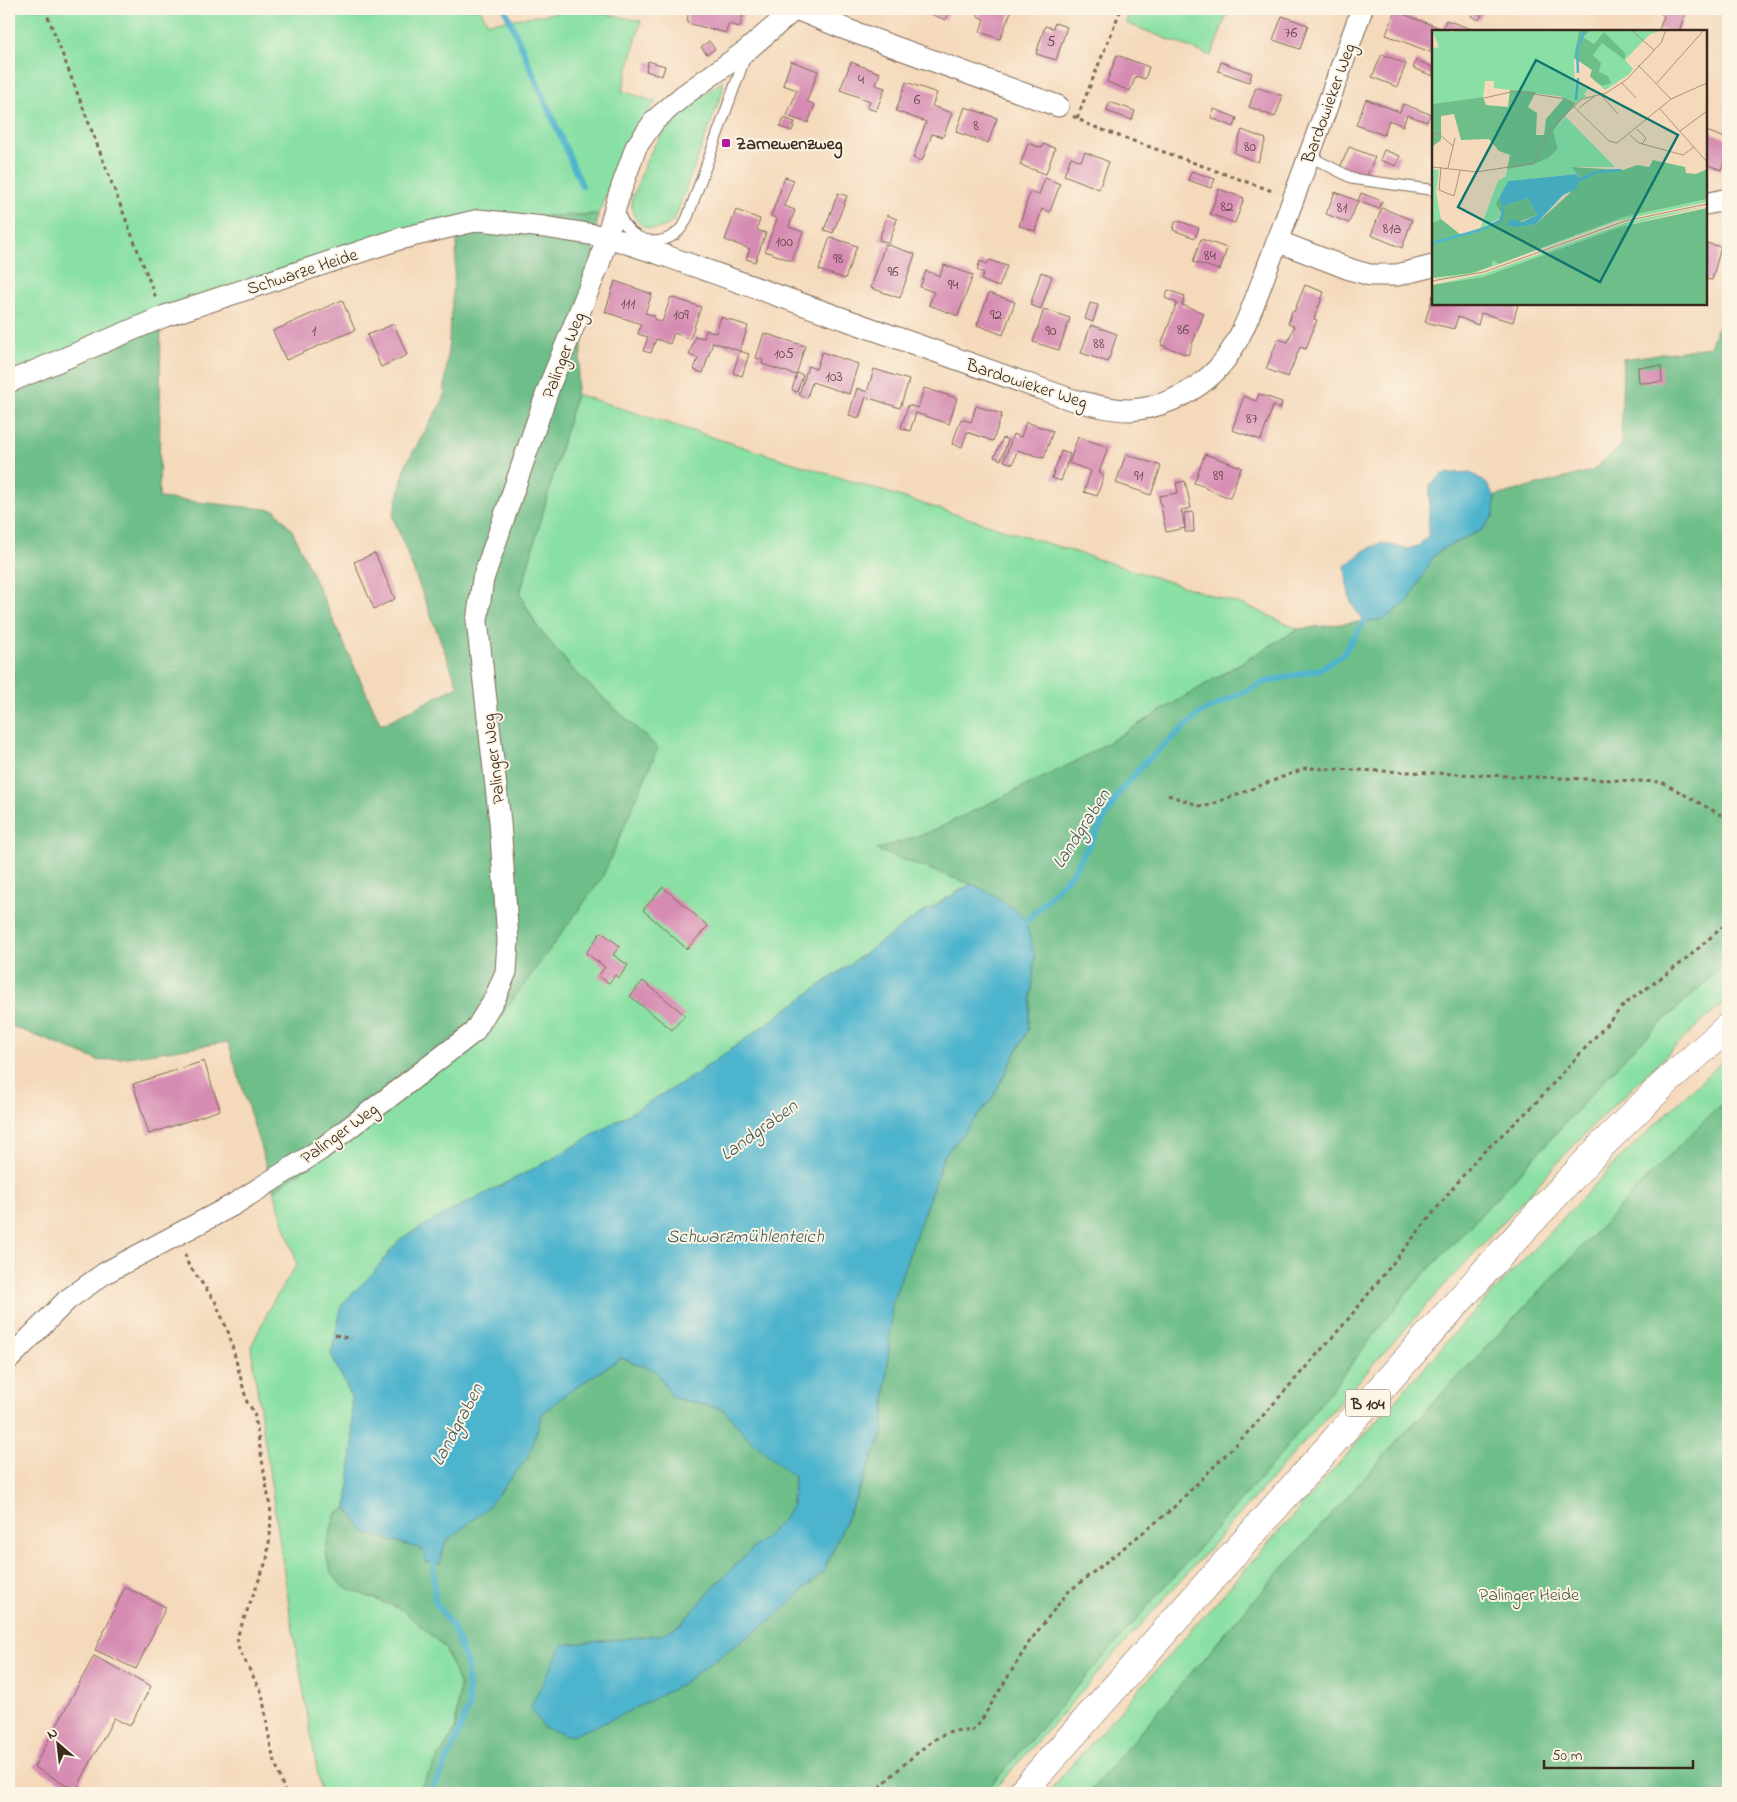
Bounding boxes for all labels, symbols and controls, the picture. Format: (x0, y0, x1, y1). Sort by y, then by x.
house number: 76 (1285, 22, 1298, 44)
inset map (1432, 30, 1707, 305)
house number: 5 (1047, 31, 1056, 53)
street label: Bardowieker Weg (1296, 40, 1365, 169)
house number: 4 (858, 69, 864, 91)
house number: 6 (914, 89, 921, 111)
house number: 8 (973, 115, 979, 137)
place label: Zarnewenzweg (736, 132, 843, 159)
house number: 80 (1244, 136, 1257, 158)
marker: Zarnewenzweg (720, 137, 732, 149)
house number: 82 (1220, 196, 1234, 218)
house number: 81 (1337, 197, 1347, 219)
house number: 81a (1383, 218, 1401, 240)
house number: 100 (775, 231, 793, 253)
street label: Schwarze Heide (244, 242, 362, 303)
house number: 84 (1204, 245, 1216, 267)
house number: 98 (833, 248, 843, 270)
house number: 96 (887, 261, 899, 283)
house number: 94 (948, 274, 958, 296)
house number: 111 (621, 293, 635, 315)
house number: 109 (673, 304, 689, 326)
house number: 92 (990, 304, 1003, 326)
street label: Palinger Weg (537, 309, 594, 403)
house number: 86 (1177, 319, 1190, 341)
house number: 1 (312, 320, 317, 342)
house number: 90 (1046, 320, 1057, 342)
house number: 88 (1093, 333, 1105, 355)
house number: 105 (774, 343, 794, 365)
street label: Bardowieker Weg (961, 353, 1090, 418)
house number: 103 (825, 366, 843, 388)
house number: 87 (1246, 408, 1258, 430)
house number: 91 (1134, 465, 1144, 487)
house number: 89 (1213, 465, 1224, 487)
street label: Palinger Weg (477, 712, 514, 805)
water label: Landgraben (1046, 784, 1119, 875)
water label: Landgraben (715, 1093, 805, 1169)
street label: Palinger Weg (296, 1097, 385, 1173)
water label: Schwarzmühlenteich (666, 1224, 825, 1251)
water label: Landgraben (425, 1379, 492, 1472)
road number: B 104 (1346, 1390, 1390, 1416)
park label: Palinger Heide (1479, 1583, 1580, 1610)
north arrow (32, 1720, 82, 1770)
text: N (43, 1722, 62, 1745)
scale bar (1544, 1737, 1693, 1769)
text: 50 m (1552, 1745, 1583, 1767)

